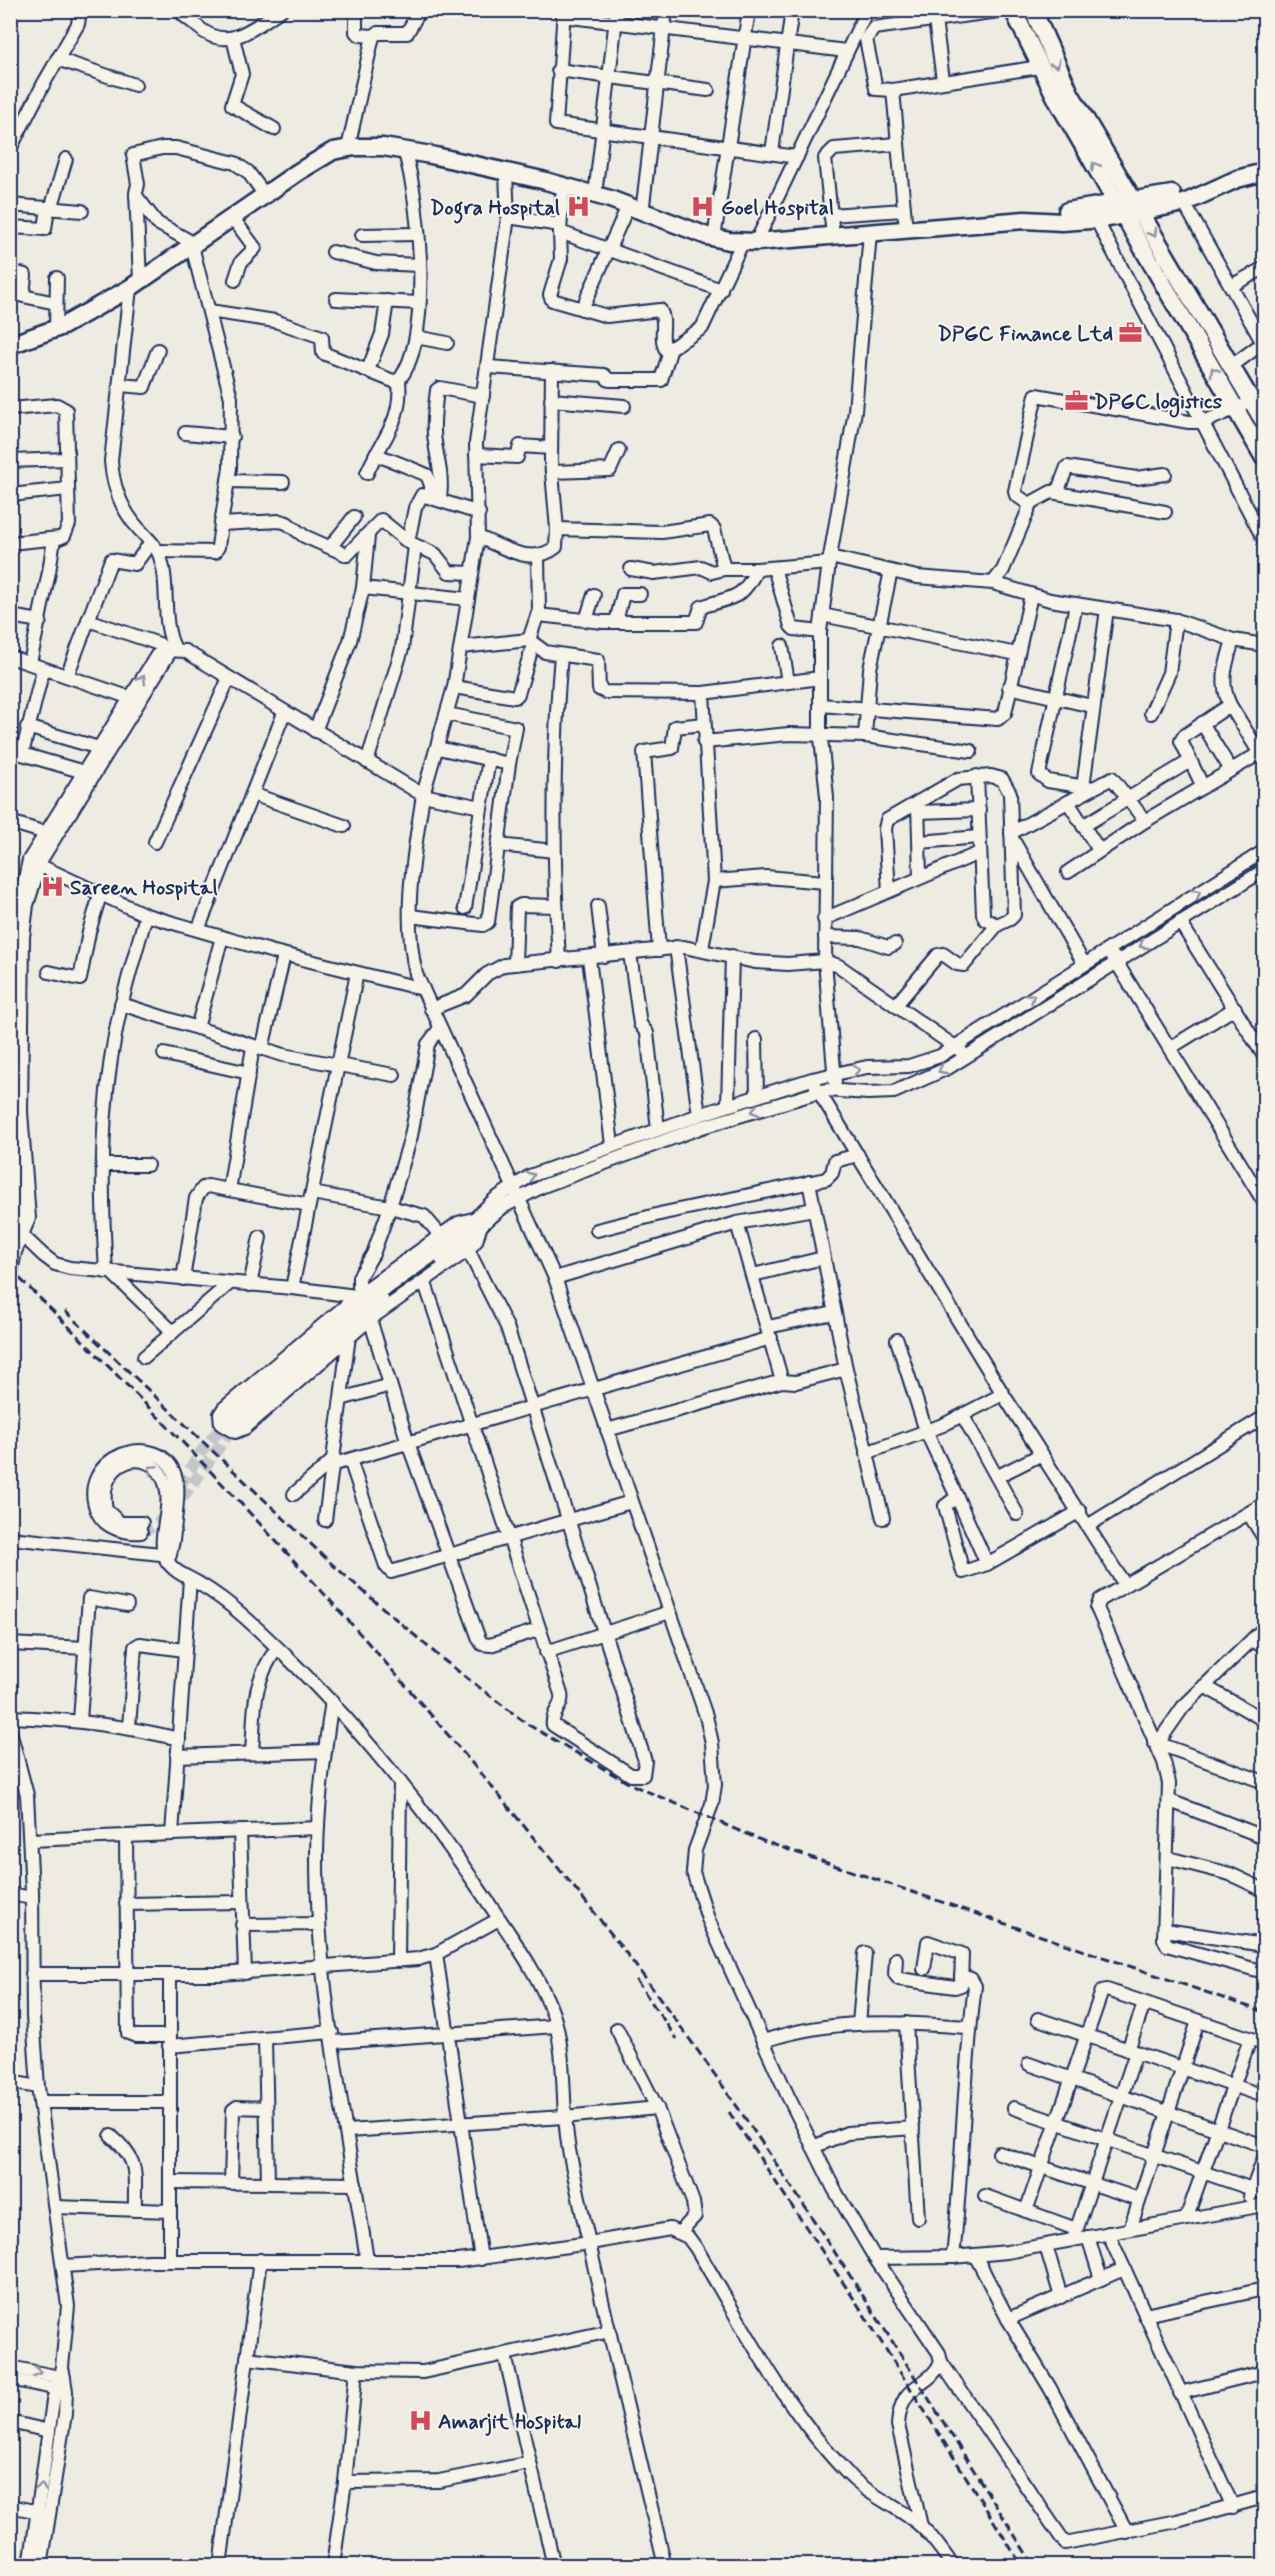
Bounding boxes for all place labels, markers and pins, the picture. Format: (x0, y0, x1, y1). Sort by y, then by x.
place label: Dogra Hospital (430, 194, 560, 224)
hospital icon: Dogra Hospital (565, 194, 591, 220)
hospital icon: Goel Hospital (690, 194, 716, 220)
place label: Goel Hospital (721, 194, 834, 222)
place label: DPGC Finance Ltd (938, 320, 1113, 348)
office icon: DPGC Finance Ltd (1118, 320, 1144, 346)
office icon: DPGC logistics (1063, 388, 1089, 414)
place label: DPGC logistics (1094, 388, 1223, 418)
hospital icon: Sareen Hospital (39, 874, 65, 900)
place label: Sareen Hospital (70, 874, 218, 902)
hospital icon: Amarjit Hospital (407, 2408, 433, 2434)
place label: Amarjit Hospital (438, 2408, 581, 2436)

